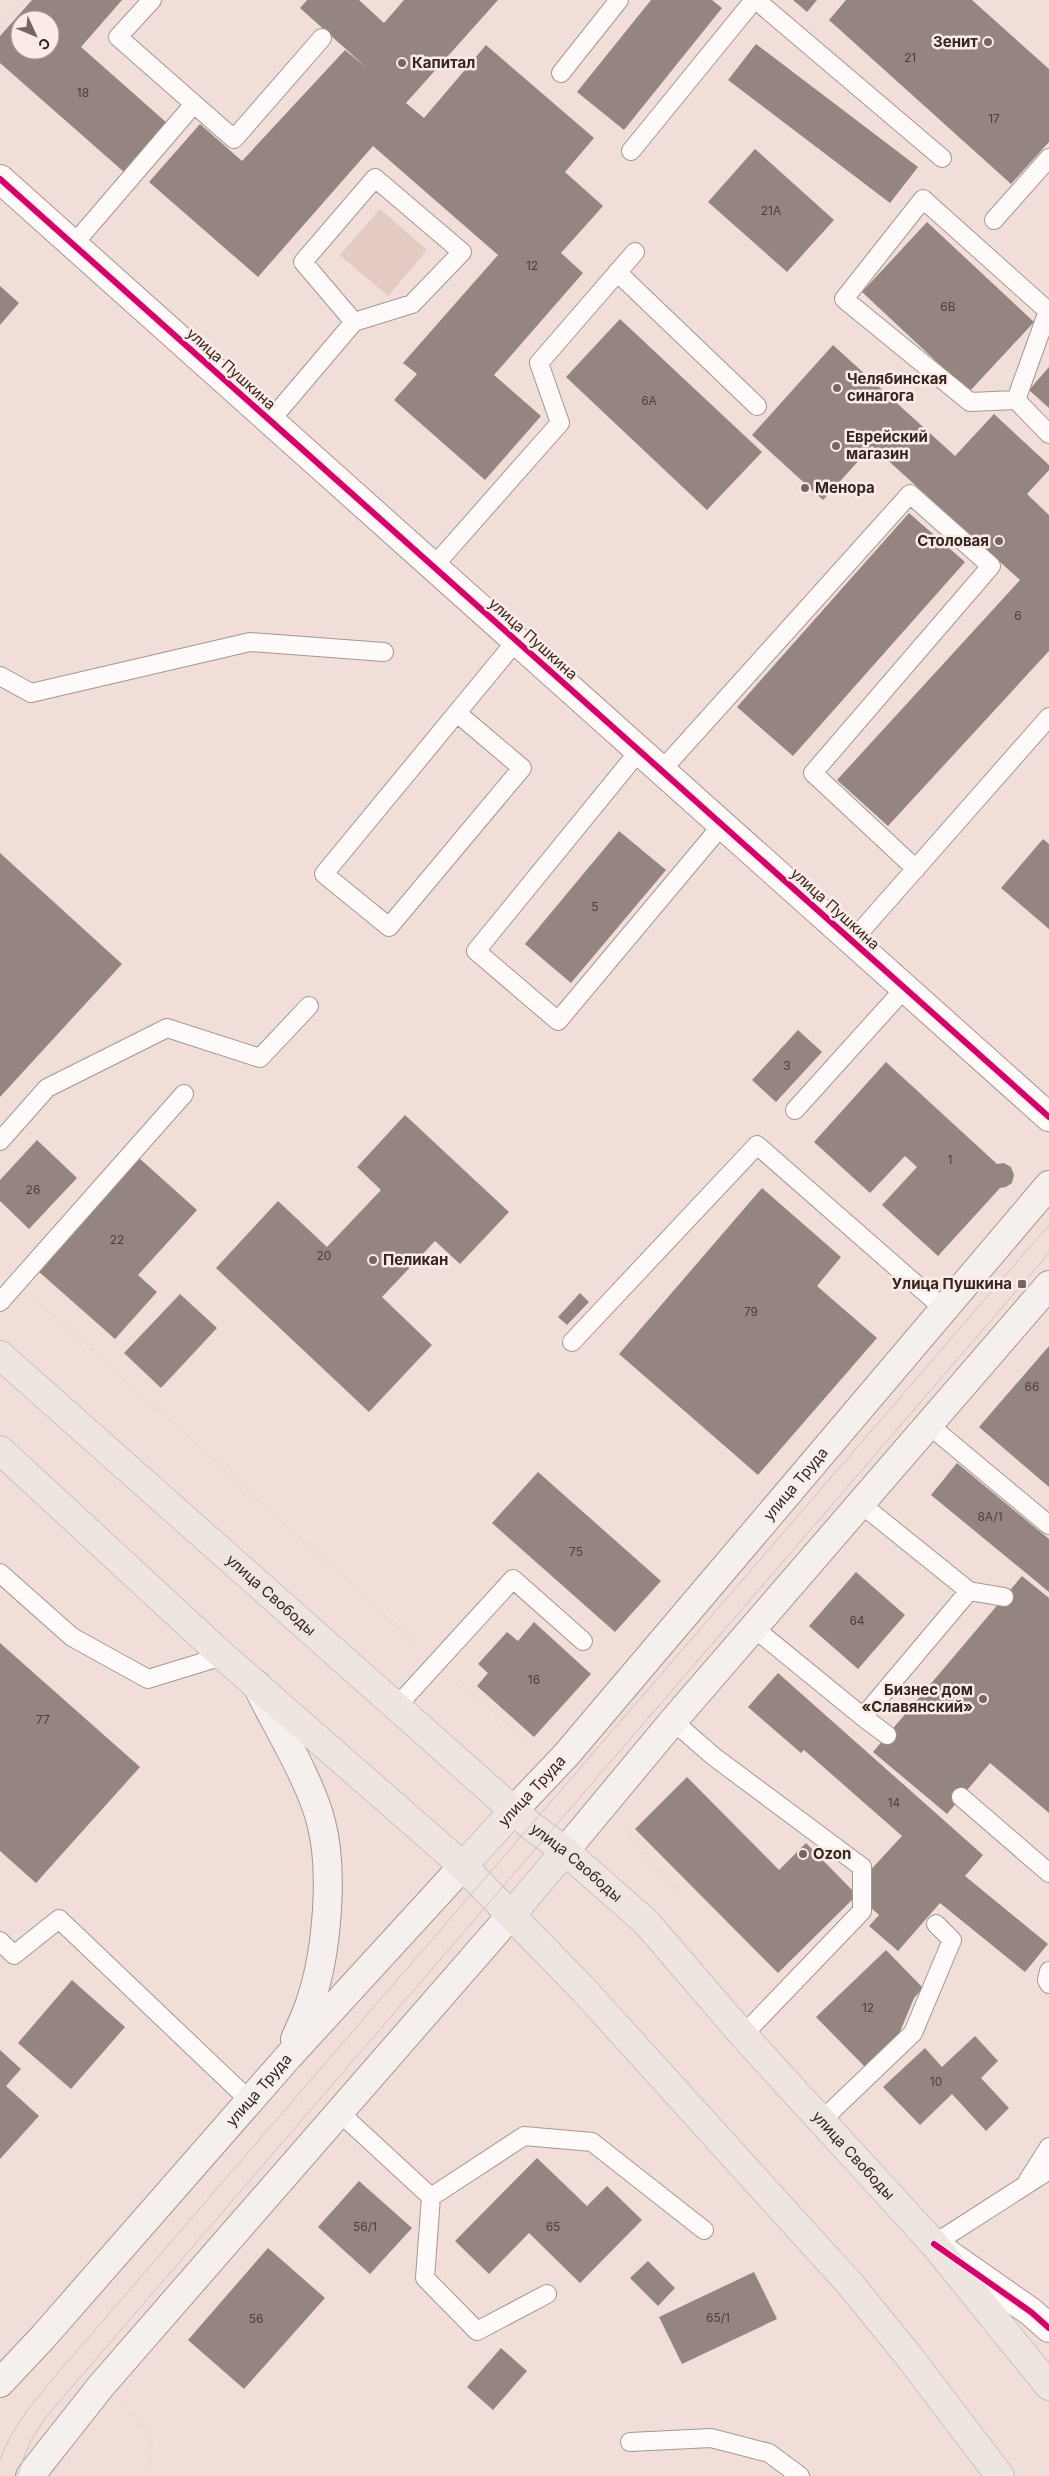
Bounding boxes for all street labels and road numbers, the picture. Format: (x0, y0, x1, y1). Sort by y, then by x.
street label: улица Пушкина (183, 324, 280, 414)
street label: улица Пушкина (485, 594, 582, 684)
street label: улица Пушкина (787, 864, 884, 954)
street label: улица Труда (759, 1443, 832, 1524)
street label: улица Свободы (222, 1550, 320, 1640)
street label: улица Труда (494, 1751, 569, 1830)
street label: улица Свободы (527, 1819, 626, 1906)
street label: улица Труда (222, 2050, 295, 2130)
street label: улица Свободы (808, 2107, 899, 2204)

